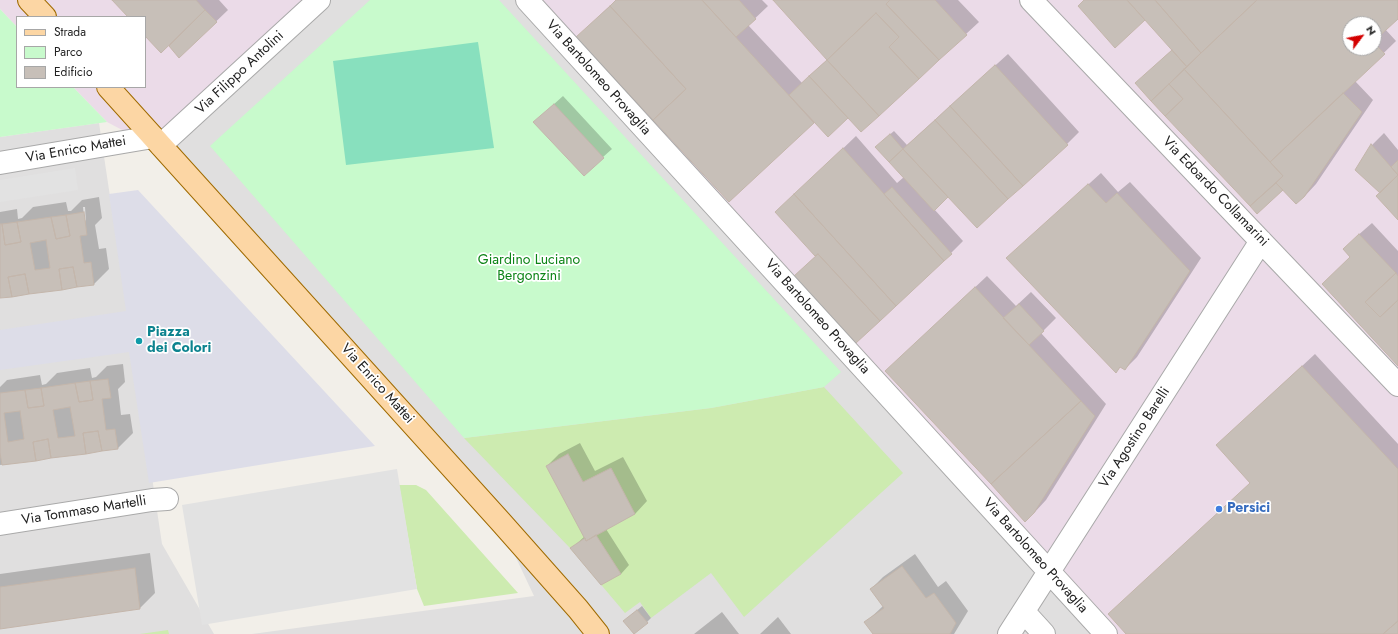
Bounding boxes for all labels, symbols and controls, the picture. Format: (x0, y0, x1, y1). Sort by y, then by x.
legend (16, 16, 146, 88)
north arrow (1342, 16, 1382, 56)
street label: Via Bartolomeo Provaglia (542, 17, 654, 139)
text: N (1362, 22, 1380, 38)
text: Strada (54, 23, 86, 41)
street label: Via Filippo Antolini (192, 28, 288, 118)
text: Parco (54, 43, 82, 61)
text: Edificio (54, 63, 93, 81)
street label: Via Enrico Mattei (25, 133, 127, 167)
street label: Via Edoardo Collamarini (1158, 134, 1272, 250)
park label: Giardino Luciano Bergonzini (478, 253, 580, 286)
street label: Via Bartolomeo Provaglia (761, 256, 873, 378)
place label: Piazza dei Colori (147, 325, 211, 358)
marker: Piazza dei Colori (134, 336, 144, 346)
street label: Via Enrico Mattei (337, 341, 417, 427)
street label: Via Agostino Barelli (1096, 384, 1174, 492)
street label: Via Tommaso Martelli (20, 493, 148, 529)
street label: Via Bartolomeo Provaglia (979, 495, 1091, 617)
place label: Persici (1227, 501, 1270, 517)
marker: Persici (1214, 504, 1224, 514)

